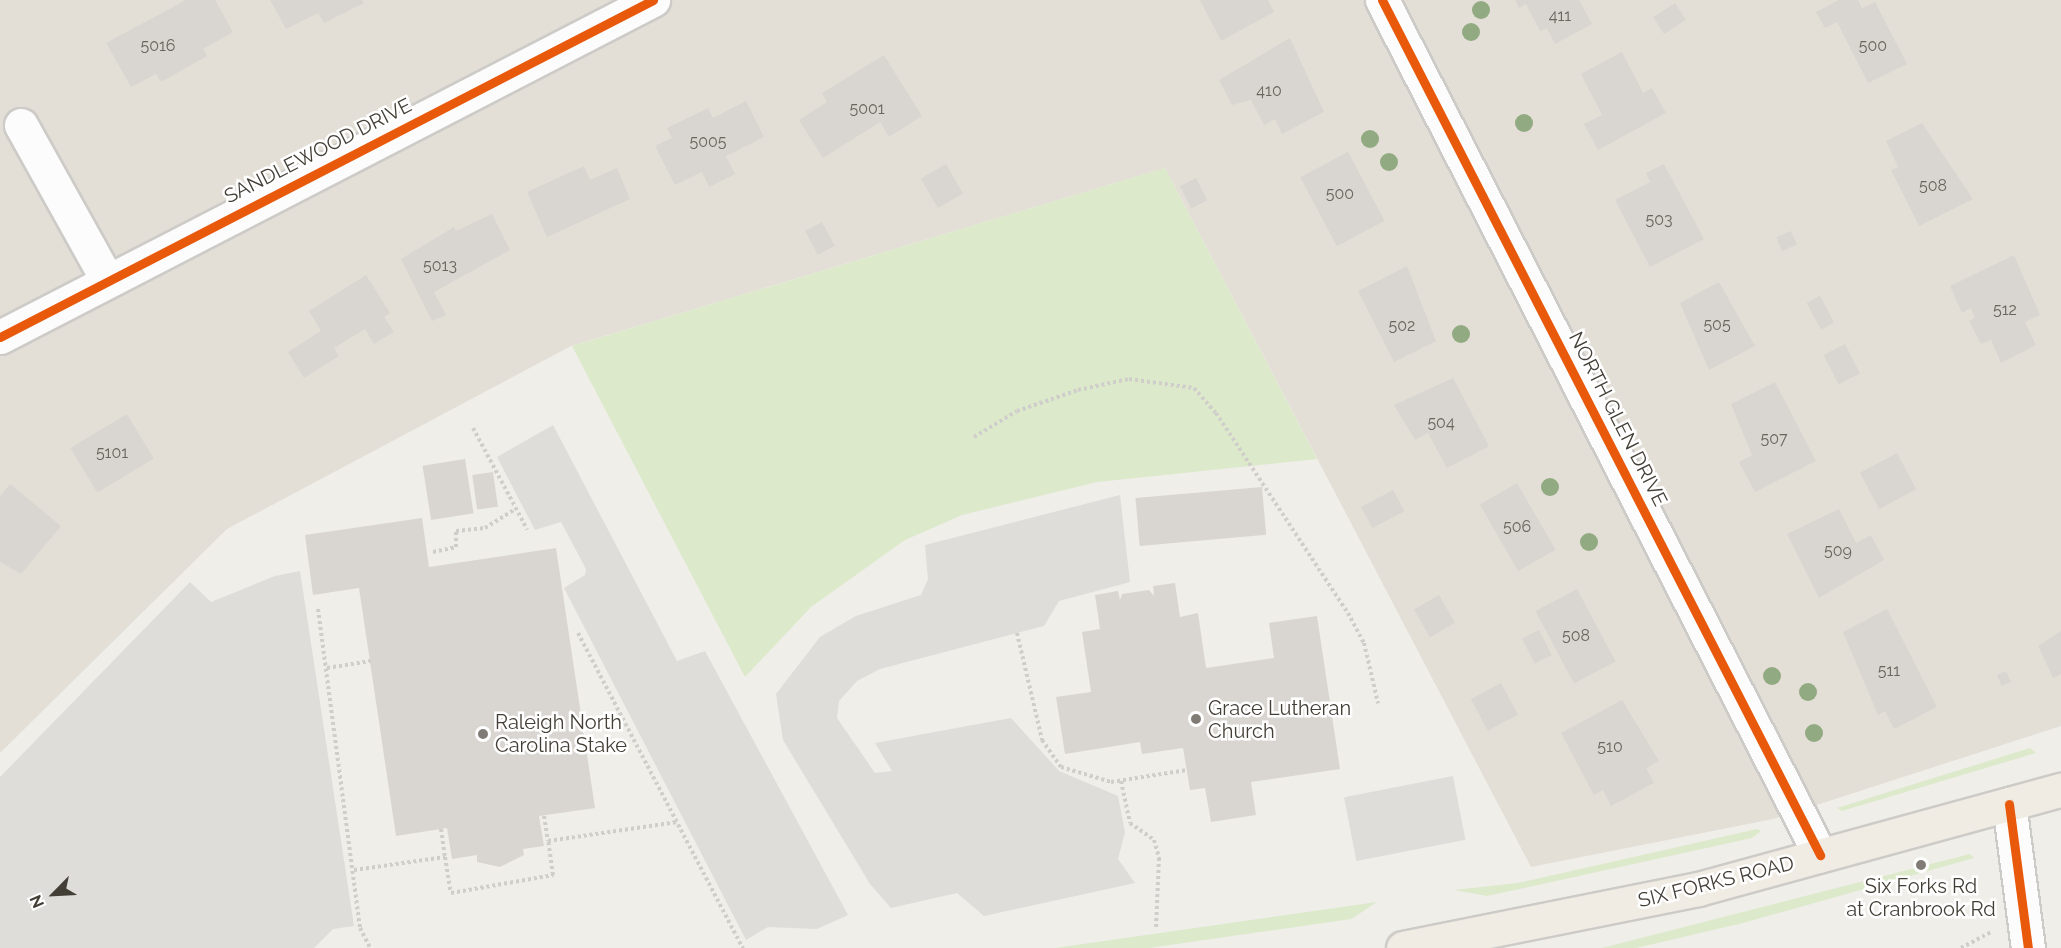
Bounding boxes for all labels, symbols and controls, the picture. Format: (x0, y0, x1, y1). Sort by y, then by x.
house number: 411 (1549, 6, 1571, 26)
house number: 5016 (140, 36, 176, 56)
house number: 500 (1859, 36, 1887, 56)
house number: 410 (1256, 81, 1282, 101)
street label: SANDLEWOOD DRIVE (220, 93, 416, 209)
house number: 5001 (849, 99, 885, 119)
house number: 5005 (689, 132, 727, 152)
house number: 508 (1919, 176, 1947, 196)
house number: 500 (1326, 184, 1354, 204)
house number: 503 (1645, 210, 1673, 230)
house number: 5013 (423, 256, 457, 276)
house number: 512 (1993, 300, 2017, 320)
house number: 505 (1703, 315, 1731, 335)
house number: 502 (1389, 316, 1415, 336)
street label: NORTH GLEN DRIVE (1564, 328, 1672, 510)
house number: 504 (1427, 413, 1455, 433)
house number: 507 (1761, 429, 1787, 449)
house number: 5101 (96, 443, 128, 463)
house number: 506 (1503, 517, 1531, 537)
house number: 509 (1824, 541, 1852, 561)
house number: 508 (1562, 626, 1590, 646)
house number: 511 (1878, 661, 1900, 681)
place label: Grace Lutheran Church (1208, 696, 1351, 743)
place label: Raleigh North Carolina Stake (495, 710, 627, 757)
marker: Grace Lutheran Church (1189, 712, 1203, 726)
marker: Raleigh North Carolina Stake (476, 727, 490, 741)
house number: 510 (1597, 737, 1623, 757)
street label: SIX FORKS ROAD (1636, 851, 1796, 913)
marker: Six Forks Rd at Cranbrook Rd (1914, 858, 1928, 872)
north arrow (24, 864, 84, 924)
place label: Six Forks Rd at Cranbrook Rd (1846, 874, 1996, 921)
text: N (26, 892, 48, 911)

